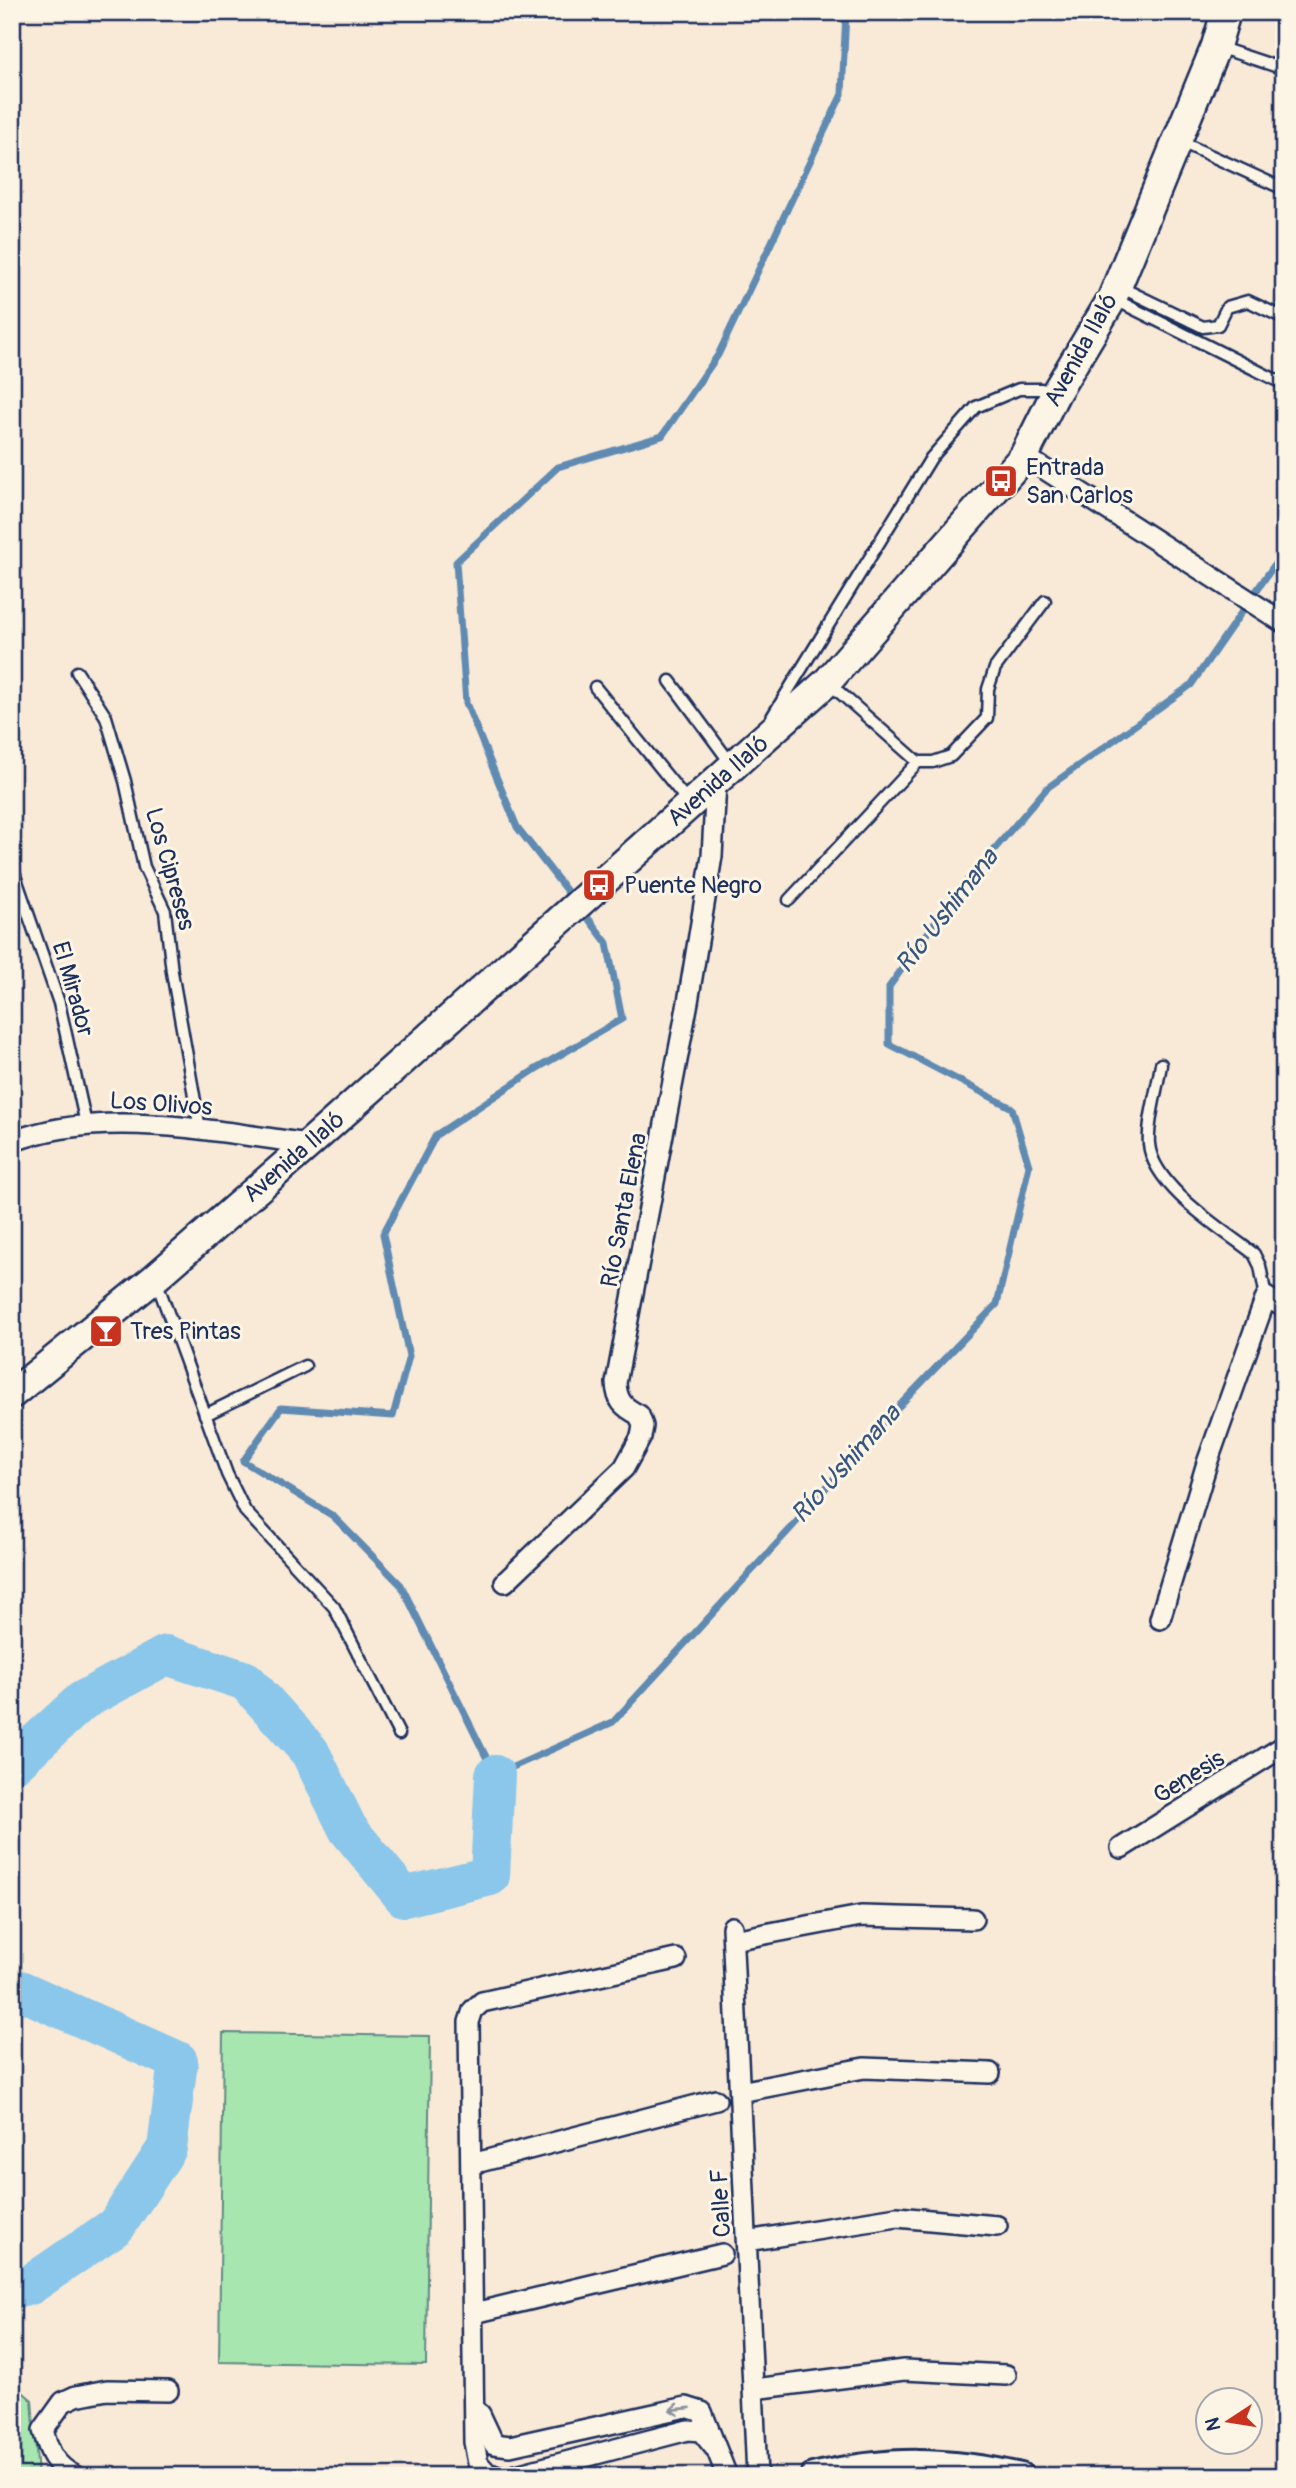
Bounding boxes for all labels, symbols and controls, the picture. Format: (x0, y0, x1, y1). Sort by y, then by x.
street label: Avenida Ilaló (1038, 288, 1124, 412)
place label: Entrada San Carlos (1026, 453, 1133, 510)
bus stop icon: Entrada San Carlos (982, 462, 1020, 500)
street label: Avenida Ilaló (661, 729, 775, 833)
street label: Los Cipreses (139, 804, 201, 934)
water label: Río Ushimana (889, 841, 1006, 979)
bus stop icon: Puente Negro (580, 866, 618, 904)
place label: Puente Negro (624, 871, 762, 900)
street label: El Mirador (46, 938, 100, 1040)
street label: Los Olivos (109, 1086, 214, 1122)
street label: Avenida Ilaló (237, 1105, 351, 1209)
street label: Río Santa Elena (595, 1130, 653, 1290)
bar icon: Tres Pintas (87, 1312, 125, 1350)
place label: Tres Pintas (130, 1317, 241, 1346)
water label: Río Ushimana (784, 1397, 909, 1530)
street label: Genesis (1148, 1744, 1230, 1810)
street label: Calle F (705, 2168, 737, 2238)
north arrow (1194, 2386, 1264, 2456)
one-way arrow (669, 2403, 691, 2416)
text: N (1200, 2415, 1226, 2433)

